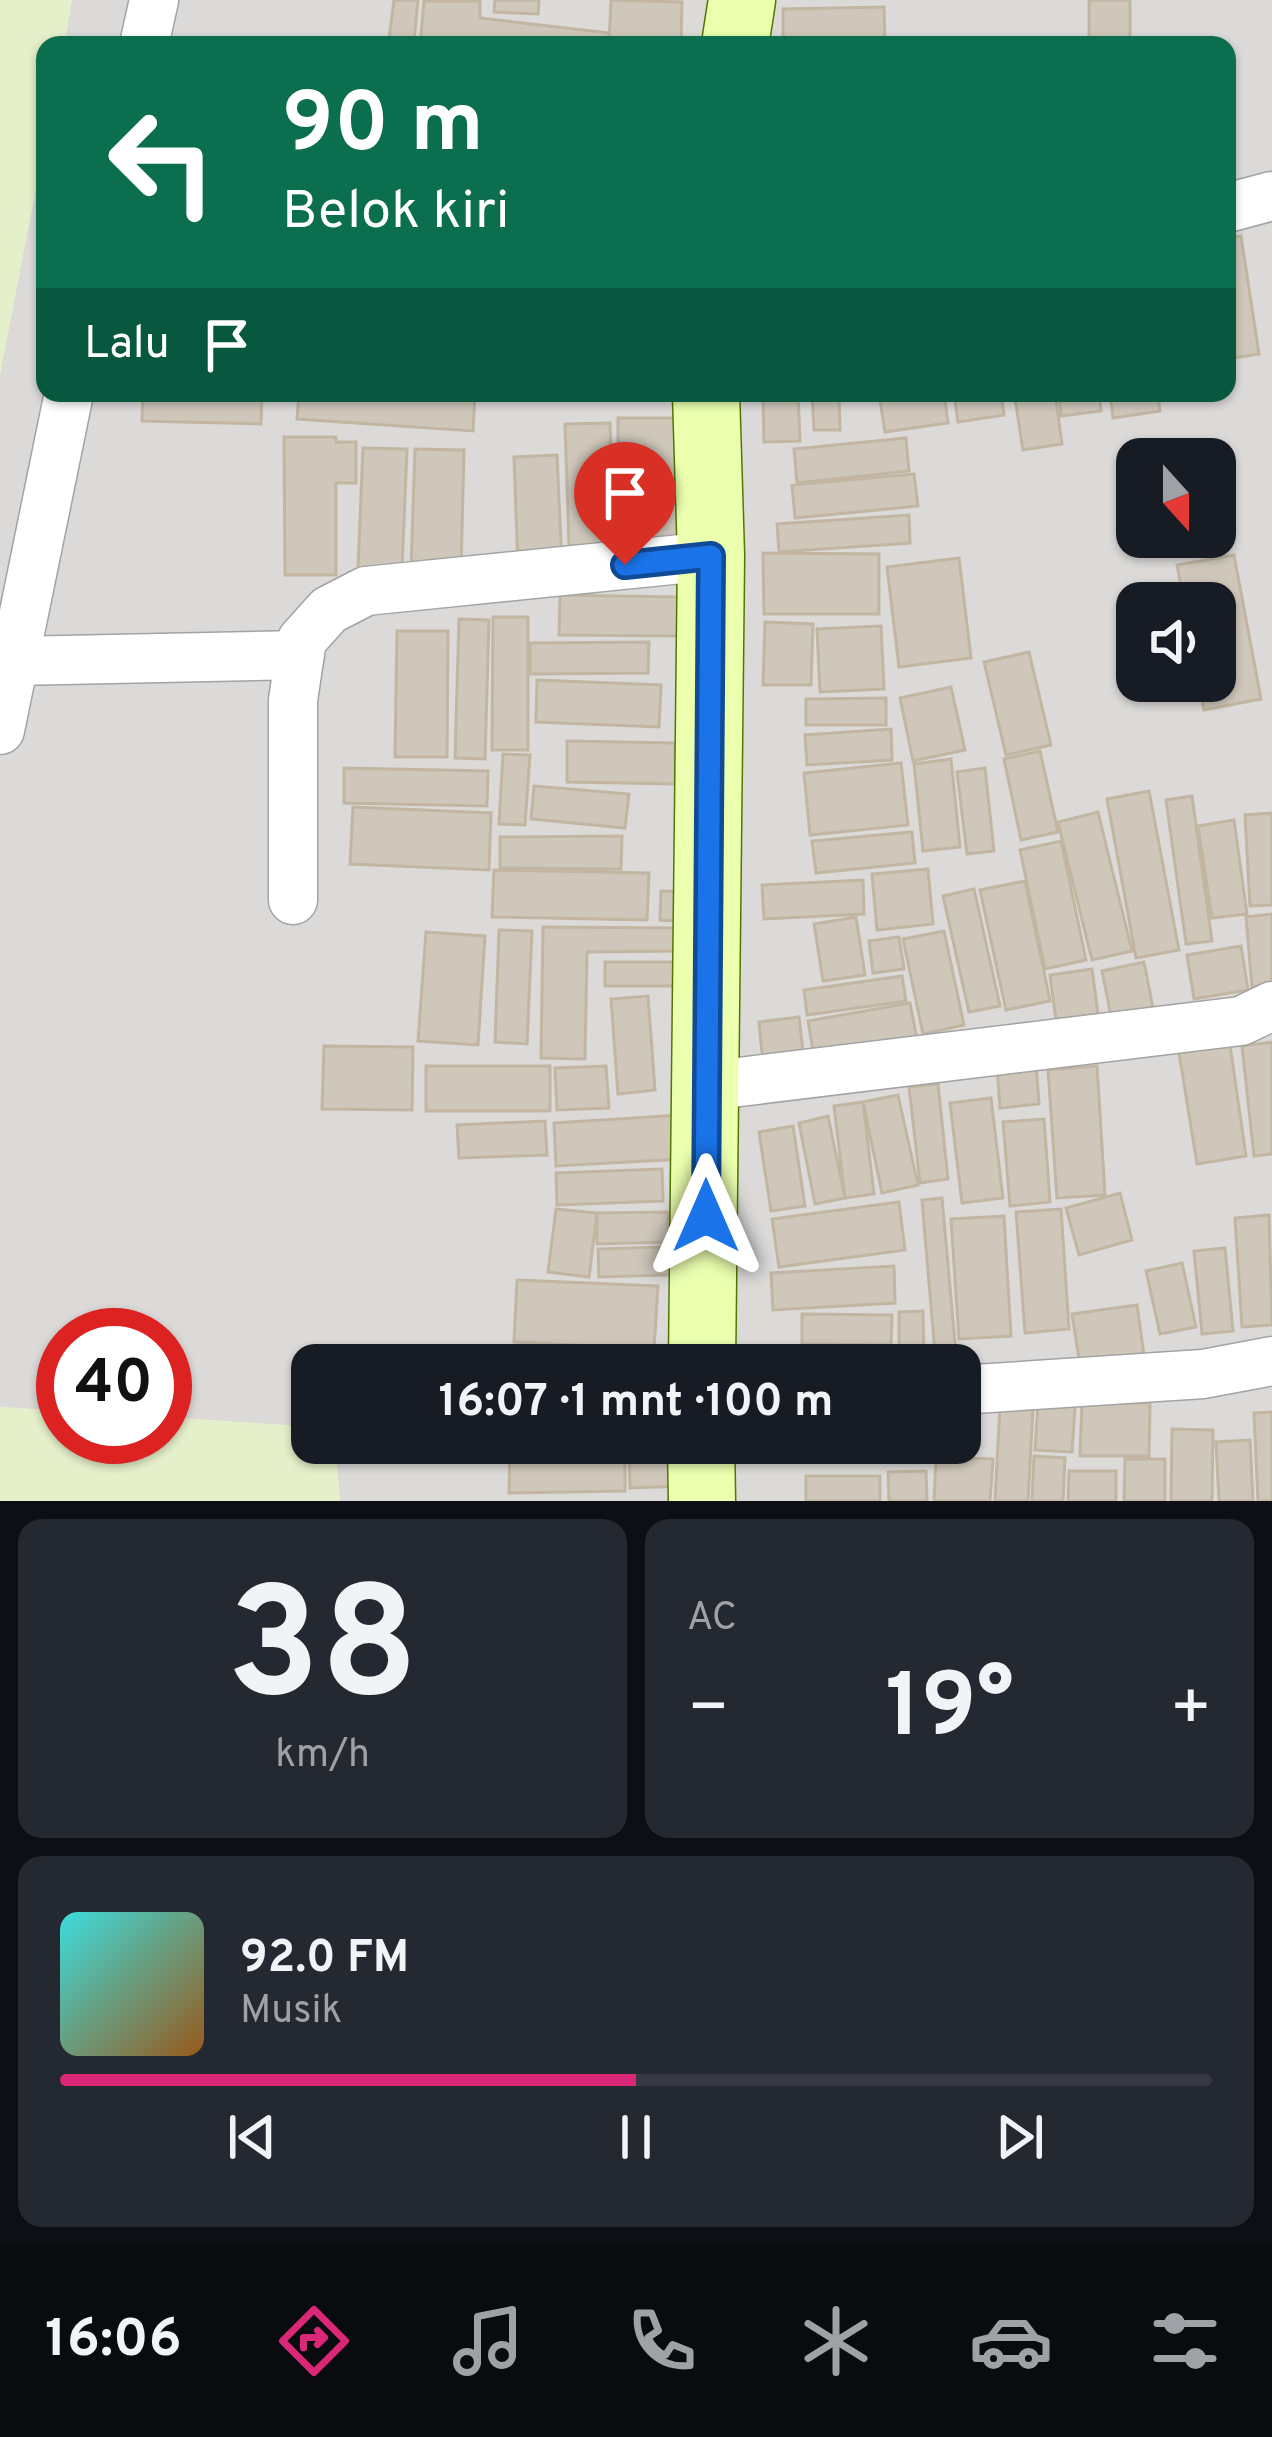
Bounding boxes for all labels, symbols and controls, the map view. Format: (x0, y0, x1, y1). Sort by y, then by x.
text: 90 m (282, 75, 484, 181)
icon: left (84, 84, 240, 240)
text: Belok kiri (282, 179, 509, 248)
icon: arrive (194, 312, 260, 378)
text: Lalu (84, 317, 170, 374)
north arrow (1116, 438, 1236, 558)
map controls (1116, 438, 1236, 702)
pin (574, 442, 676, 565)
icon: arrive (592, 460, 658, 526)
button: sound (1116, 582, 1236, 702)
position arrow (643, 1153, 769, 1279)
speed limit sign: 40 (36, 1308, 192, 1464)
text: 16:07 · 1 mnt · 100 m (438, 1375, 834, 1432)
text: 38 (227, 1555, 418, 1753)
text: AC (687, 1595, 737, 1644)
text: 19° (885, 1655, 1014, 1768)
text: − (687, 1670, 730, 1753)
text: + (1169, 1670, 1212, 1753)
text: km/h (275, 1732, 370, 1781)
text: 92.0 FM (240, 1931, 409, 1988)
text: Musik (240, 1988, 342, 2037)
icon: previous (219, 2104, 285, 2170)
icon: pause (603, 2104, 669, 2170)
icon: next (987, 2104, 1053, 2170)
icon: directions (272, 2299, 356, 2383)
icon: music (446, 2299, 530, 2383)
icon: phone (620, 2299, 704, 2383)
icon: climate (794, 2299, 878, 2383)
icon: car (969, 2299, 1053, 2383)
icon: filters (1143, 2299, 1227, 2383)
text: 16:06 (45, 2307, 182, 2376)

